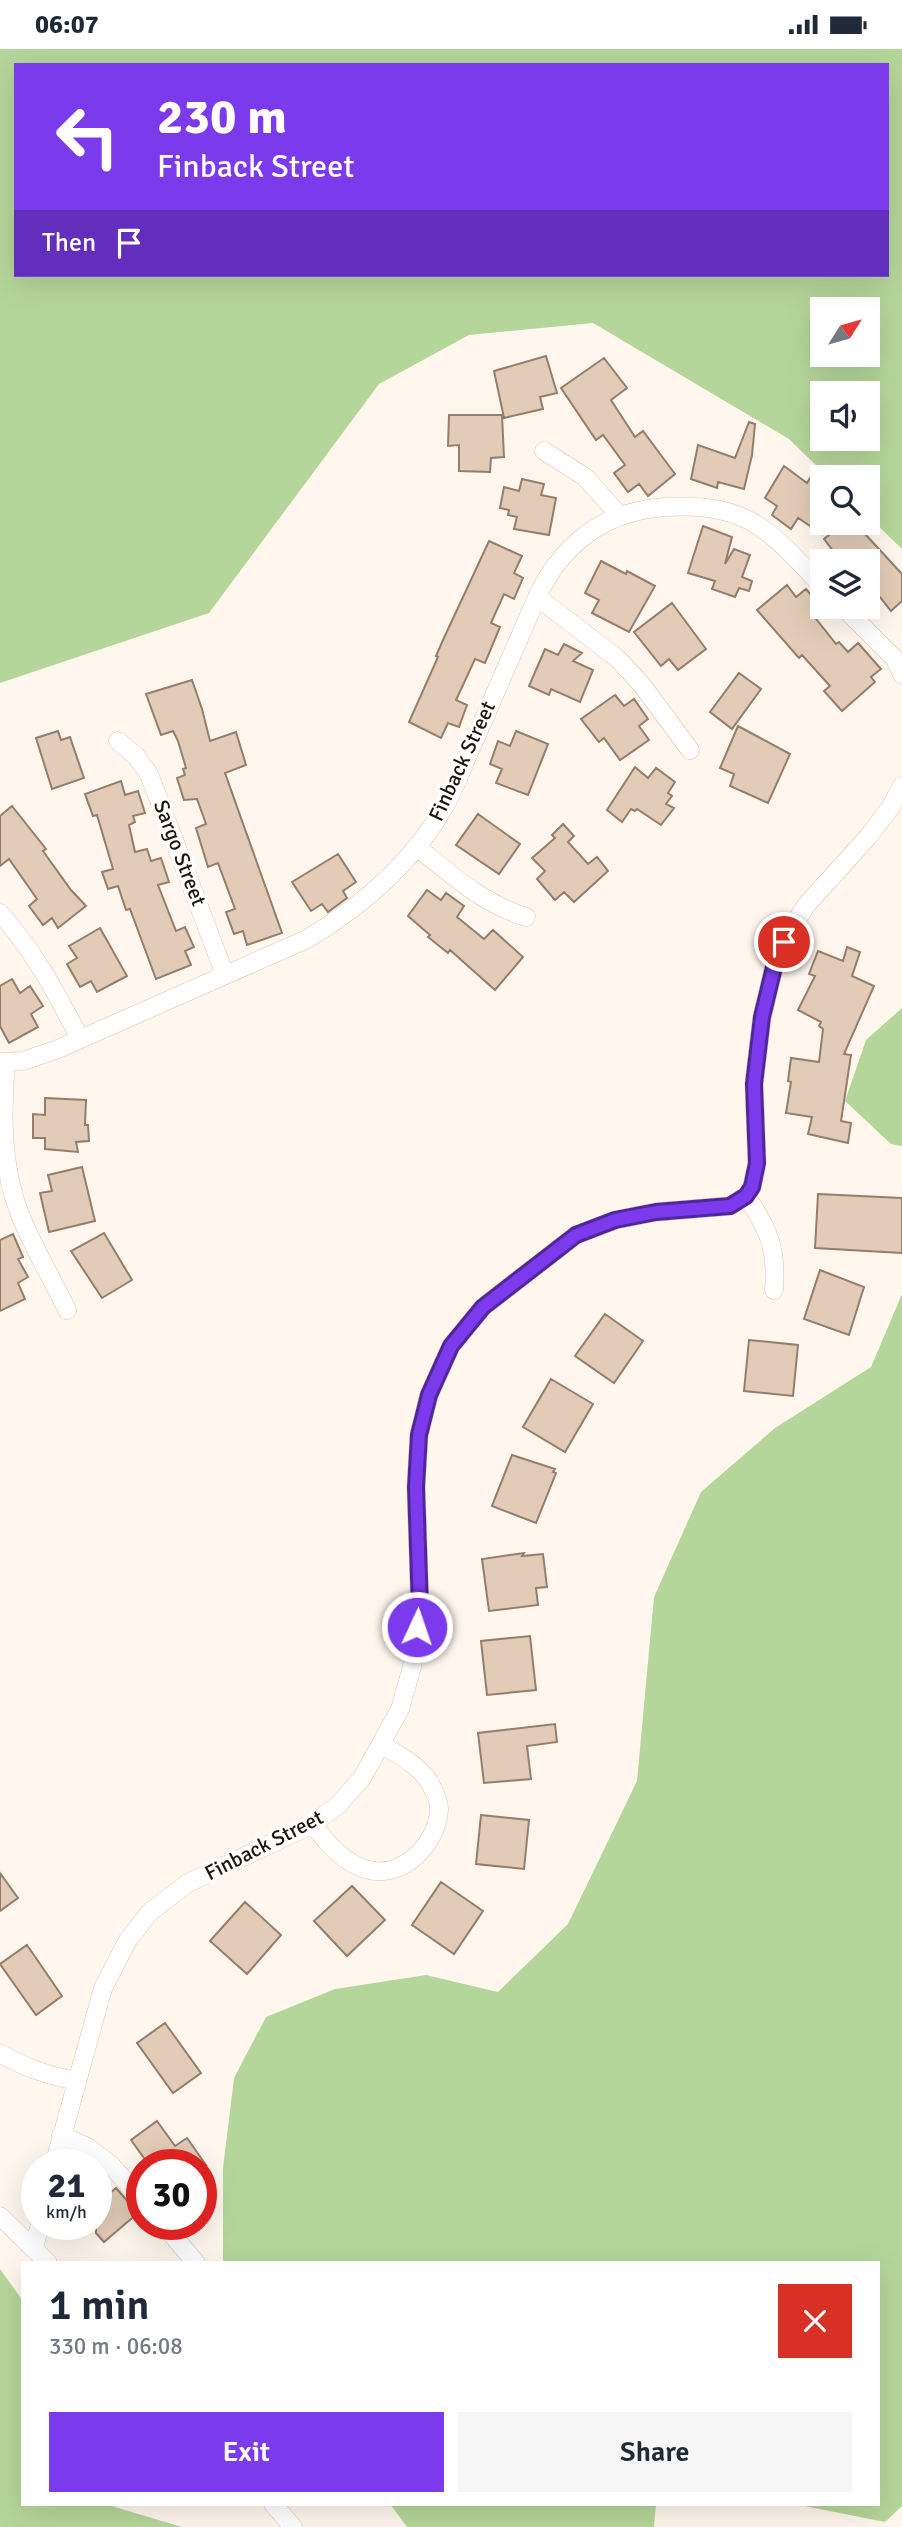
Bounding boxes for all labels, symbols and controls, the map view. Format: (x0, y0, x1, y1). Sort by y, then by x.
text: 06:07 (35, 9, 99, 41)
text: 230 m (157, 87, 287, 147)
icon: left (42, 91, 133, 182)
text: Finback Street (157, 147, 354, 186)
icon: arrive (110, 224, 148, 262)
text: Then (42, 227, 96, 259)
north arrow (810, 297, 880, 367)
map controls (810, 297, 880, 619)
button: sound (810, 381, 880, 451)
button: search (810, 465, 880, 535)
button: layers (810, 549, 880, 619)
street label: Finback Street (423, 697, 501, 825)
street label: Sargo Street (148, 796, 212, 910)
pin (754, 912, 814, 972)
icon: arrive (765, 923, 803, 961)
position arrow (380, 1590, 454, 1664)
street label: Finback Street (200, 1804, 328, 1886)
speed limit sign: 30 (126, 2149, 217, 2240)
text: 21 (48, 2164, 85, 2207)
text: km/h (46, 2201, 87, 2223)
text: 1 min (49, 2280, 150, 2331)
button: close (778, 2284, 852, 2358)
text: 330 m · 06:08 (49, 2332, 183, 2361)
button: Exit (49, 2412, 444, 2492)
button: Share (458, 2412, 852, 2492)

